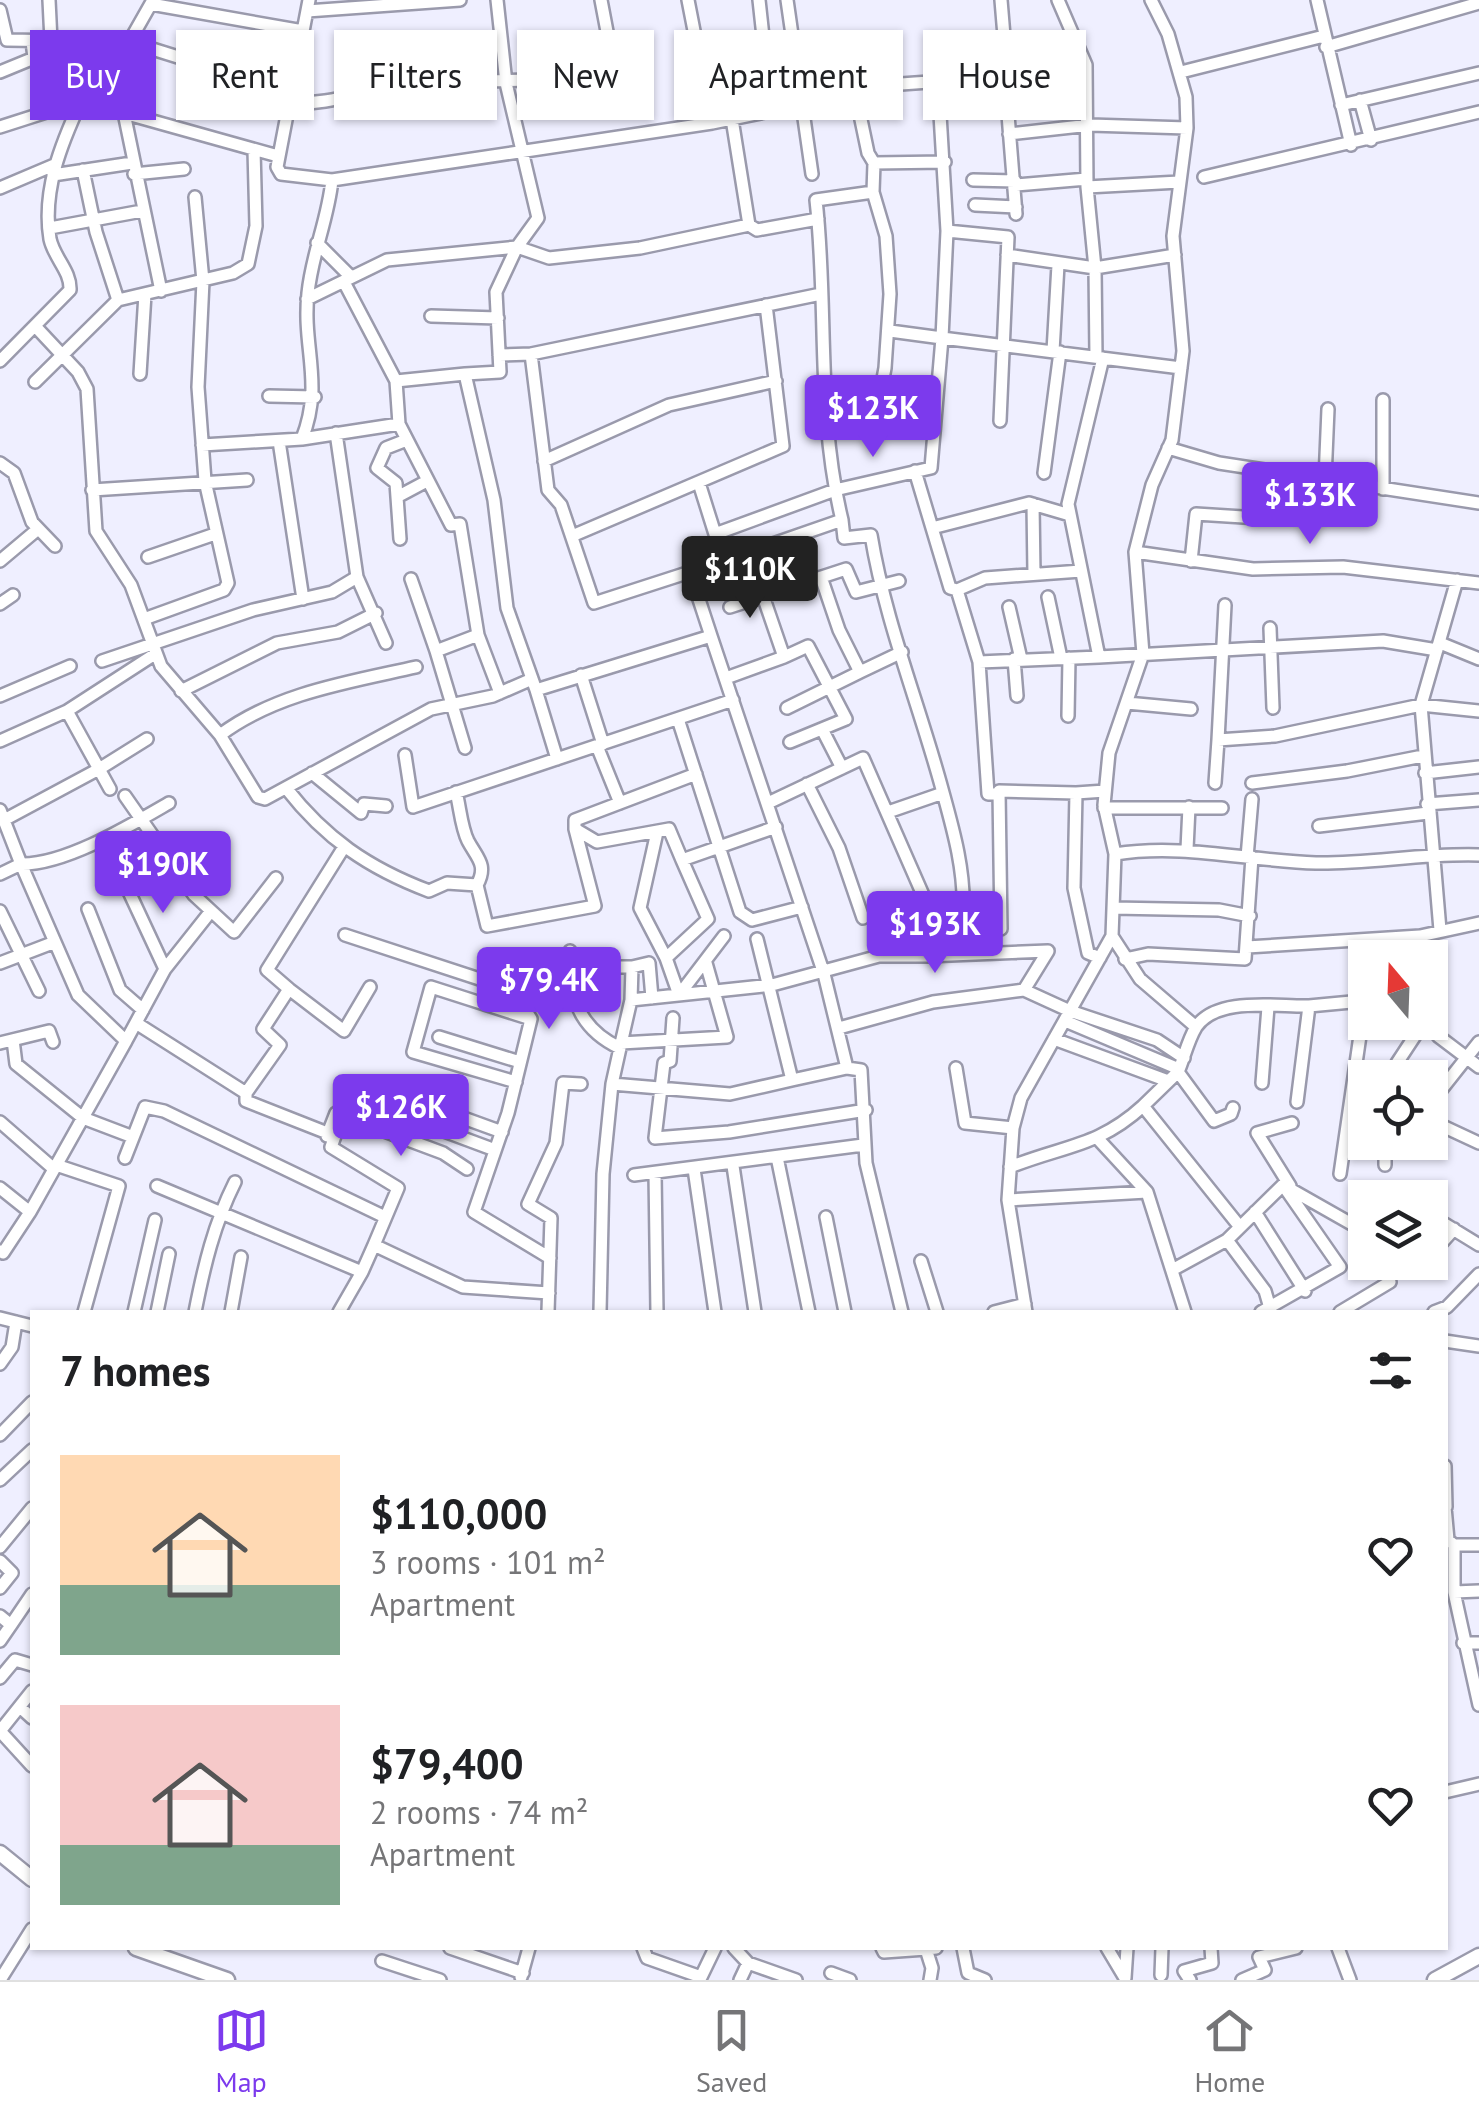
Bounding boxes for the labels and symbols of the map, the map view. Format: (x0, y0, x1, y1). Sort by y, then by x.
pin: $123K (803, 375, 943, 460)
pin: $133K (1240, 462, 1380, 547)
pin: $110K (680, 536, 820, 621)
pin: $190K (93, 831, 233, 916)
pin: $193K (865, 891, 1005, 976)
north arrow (1348, 940, 1448, 1040)
pin: $79.4K (468, 947, 630, 1032)
pin: $126K (331, 1074, 471, 1159)

